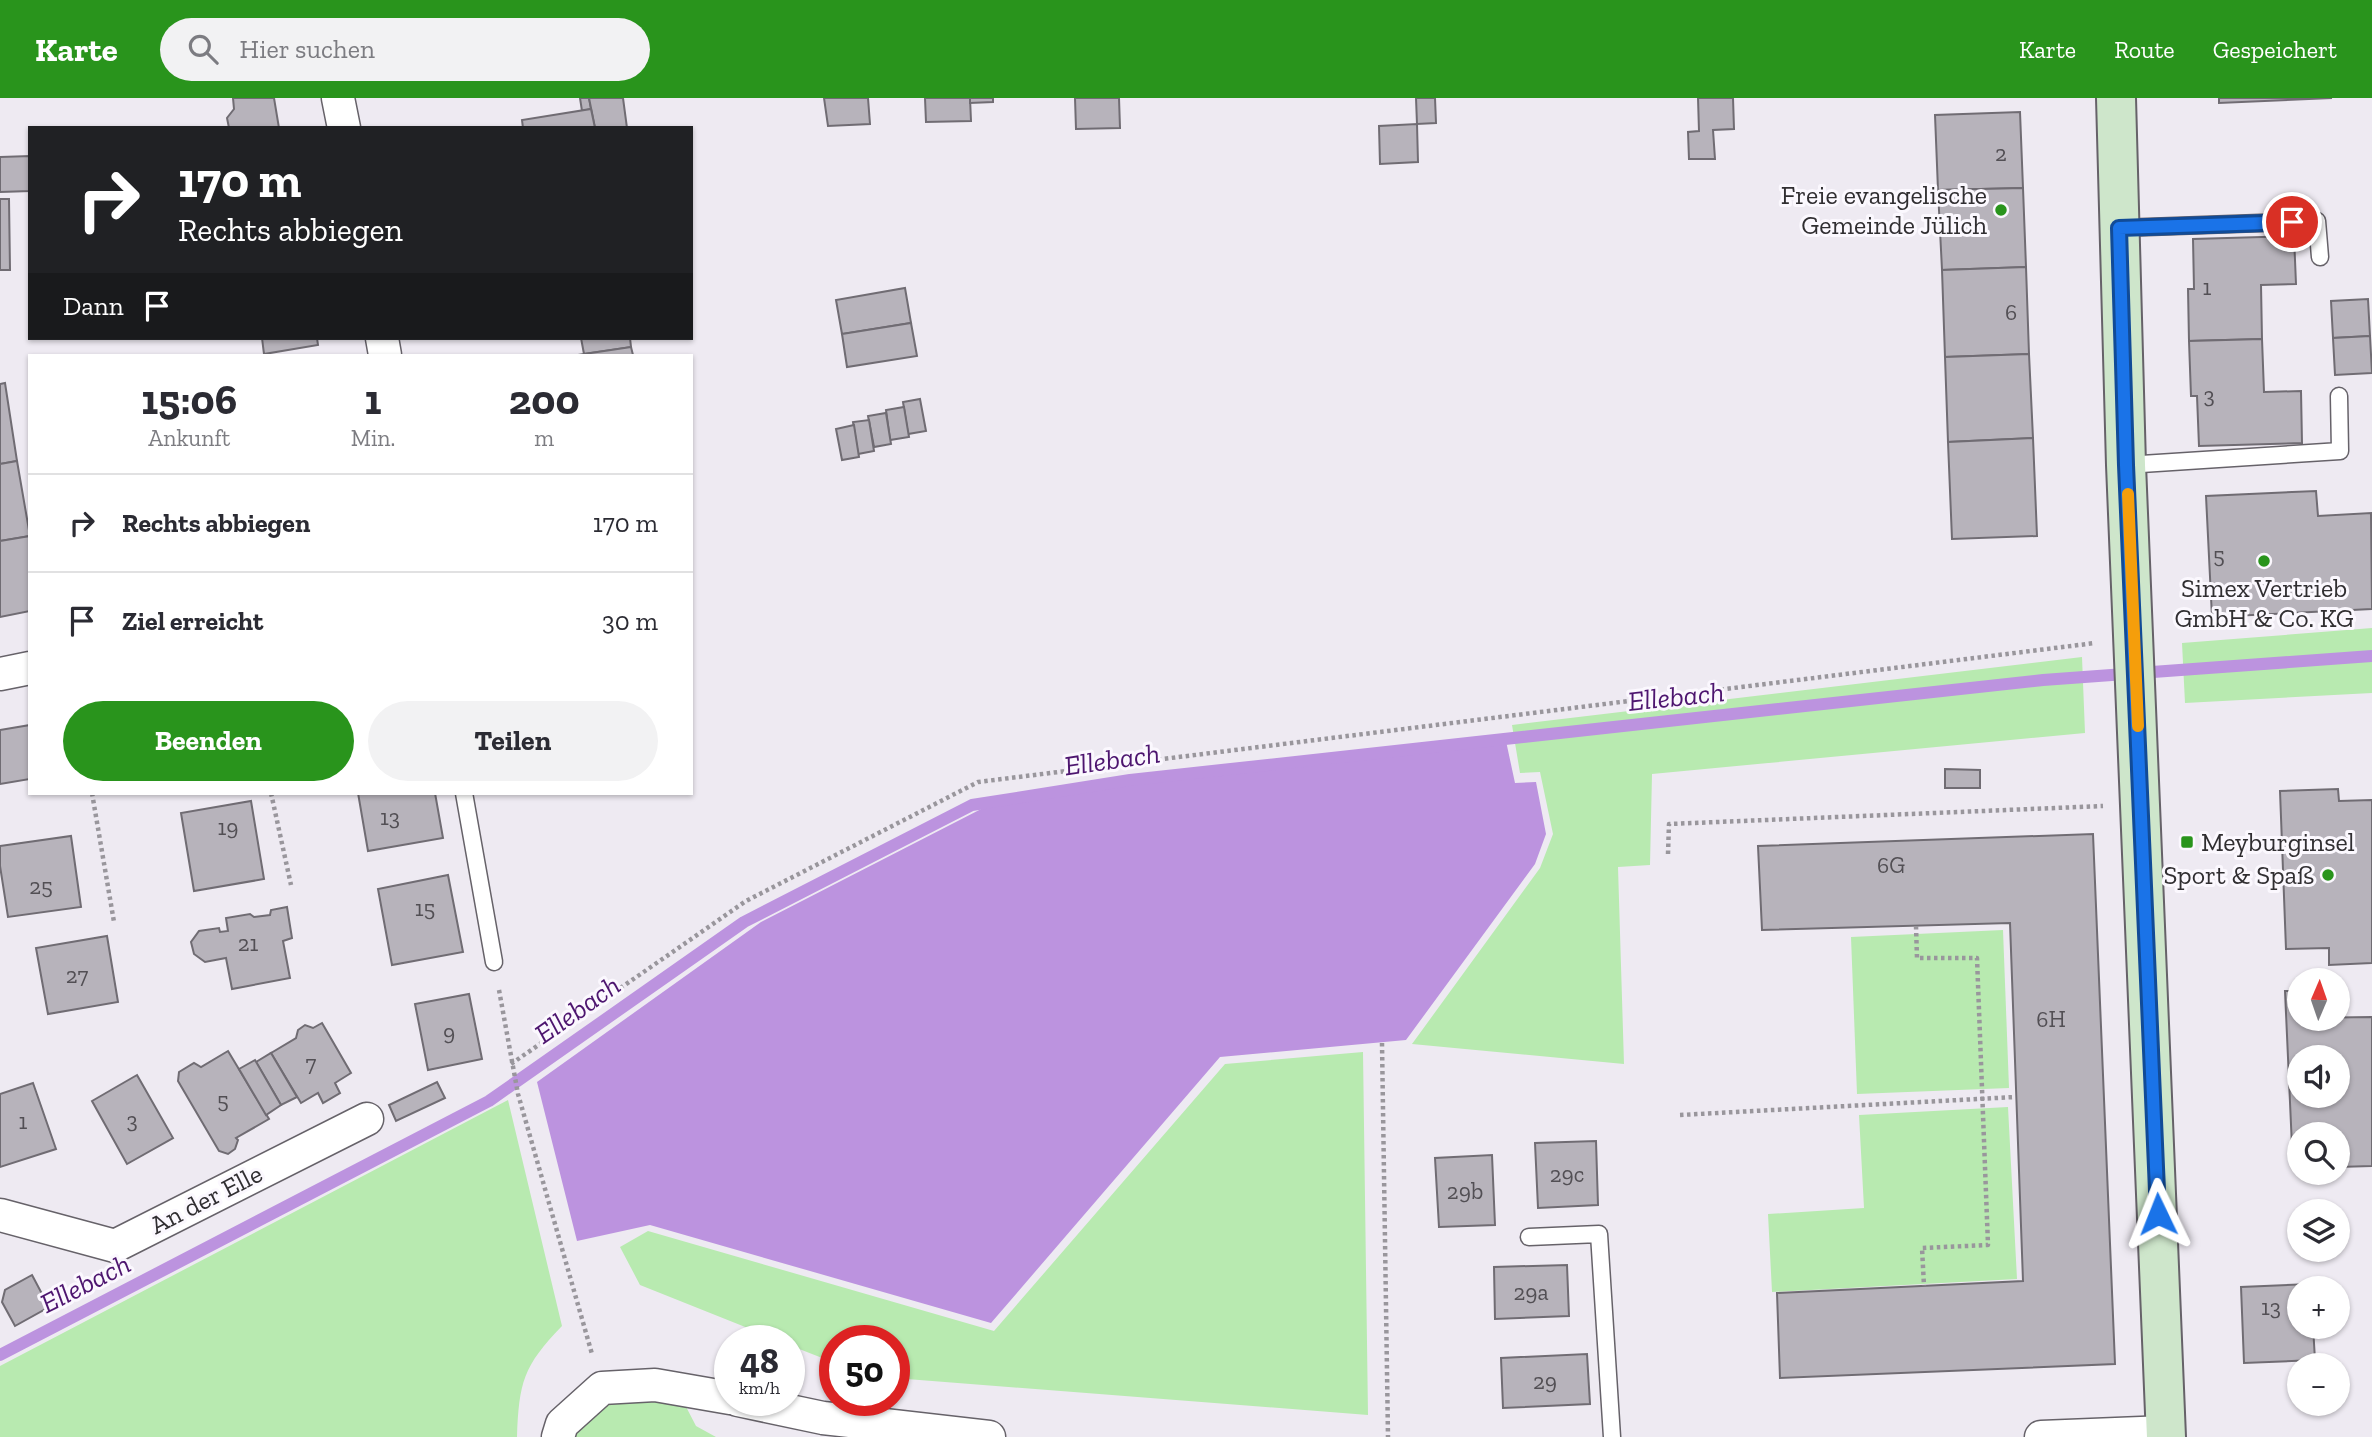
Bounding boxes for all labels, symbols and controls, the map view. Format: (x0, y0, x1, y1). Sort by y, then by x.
search box (160, 18, 650, 81)
text: Karte (35, 30, 118, 69)
icon: search (184, 30, 222, 68)
text: Hier suchen (240, 33, 375, 65)
text: Karte (2019, 35, 2076, 64)
text: Route (2114, 35, 2175, 64)
text: Gespeichert (2213, 35, 2337, 64)
house number: 2 (1995, 139, 2007, 167)
text: 170 m (178, 151, 301, 210)
icon: right (63, 154, 154, 245)
place label: Freie evangelische Gemeinde Jülich (1781, 179, 1987, 241)
pin (2262, 192, 2322, 252)
marker: Freie evangelische Gemeinde Jülich (1993, 202, 2009, 218)
icon: arrive (2273, 203, 2311, 241)
text: Rechts abbiegen (178, 211, 403, 249)
house number: 1 (2203, 273, 2212, 301)
icon: arrive (138, 287, 176, 325)
text: Dann (63, 290, 124, 322)
house number: 6 (2005, 298, 2017, 326)
text: 15:06 (141, 374, 237, 425)
text: 1 (365, 374, 382, 425)
text: 200 (509, 374, 580, 425)
house number: 3 (2203, 381, 2215, 409)
text: Ankunft (148, 424, 230, 452)
text: Min. (351, 424, 395, 452)
text: m (534, 424, 554, 452)
icon: right (63, 504, 101, 542)
text: Rechts abbiegen (122, 507, 310, 539)
text: 170 m (593, 507, 658, 539)
house number: 5 (2213, 541, 2225, 569)
marker: Simex Vertrieb GmbH & Co. KG (2256, 553, 2272, 569)
place label: Simex Vertrieb GmbH & Co. KG (2174, 572, 2354, 634)
icon: arrive (63, 602, 101, 640)
text: Ziel erreicht (122, 605, 263, 637)
text: 30 m (602, 605, 658, 637)
water label: Ellebach (1626, 675, 1726, 718)
button: Beenden (63, 701, 354, 781)
button: Teilen (368, 701, 658, 781)
water label: Ellebach (1062, 736, 1162, 783)
house number: 13 (380, 803, 400, 831)
house number: 19 (217, 813, 239, 841)
place label: Meyburginsel (2201, 826, 2355, 858)
marker: Meyburginsel (2179, 834, 2195, 850)
house number: 6G (1877, 851, 1905, 879)
place label: Sport & Spaß (2163, 859, 2314, 891)
marker: Sport & Spaß (2320, 867, 2336, 883)
house number: 25 (29, 872, 53, 900)
house number: 15 (415, 894, 435, 922)
house number: 21 (238, 929, 258, 957)
house number: 27 (66, 961, 89, 989)
water label: Ellebach (528, 968, 626, 1051)
north arrow (2287, 968, 2350, 1031)
map controls (2287, 968, 2350, 1416)
house number: 6H (2036, 1005, 2066, 1033)
house number: 9 (443, 1018, 455, 1046)
button: sound (2287, 1045, 2350, 1108)
house number: 7 (306, 1049, 317, 1077)
house number: 5 (217, 1086, 229, 1114)
house number: 3 (126, 1106, 138, 1134)
house number: 1 (19, 1107, 28, 1135)
button: search (2287, 1122, 2350, 1185)
street label: An der Elle (144, 1157, 268, 1241)
house number: 29c (1550, 1160, 1584, 1188)
house number: 29b (1447, 1177, 1483, 1205)
position arrow (2121, 1177, 2195, 1251)
button: layers (2287, 1199, 2350, 1262)
water label: Ellebach (35, 1247, 136, 1320)
button: + (2287, 1276, 2350, 1339)
house number: 29a (1513, 1278, 1549, 1306)
house number: 13 (2261, 1293, 2281, 1321)
speed limit sign: 50 (819, 1325, 910, 1416)
text: 48 (740, 1340, 779, 1382)
button: − (2287, 1353, 2350, 1416)
house number: 29 (1533, 1367, 1557, 1395)
text: km/h (739, 1377, 780, 1399)

